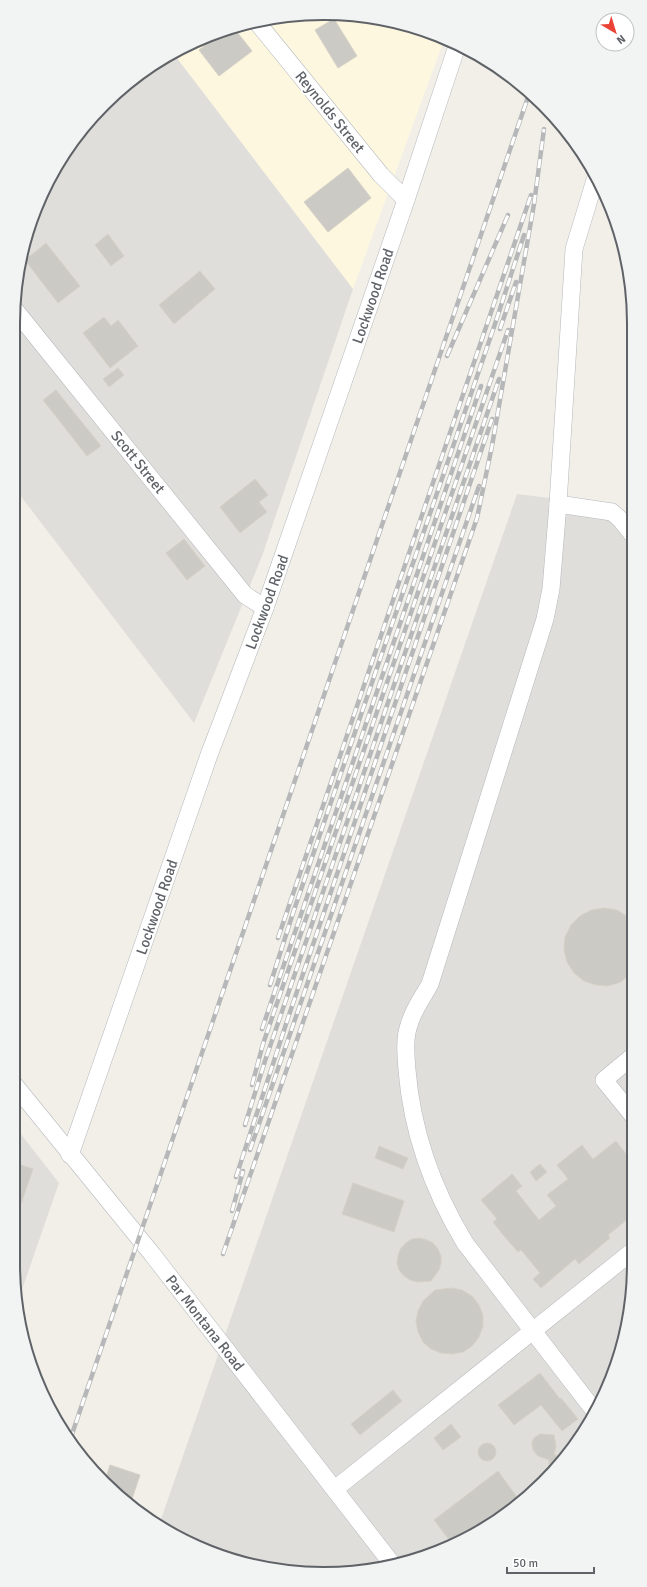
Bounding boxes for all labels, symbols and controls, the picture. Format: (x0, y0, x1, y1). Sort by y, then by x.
north arrow (595, 12, 635, 52)
text: N (614, 32, 628, 47)
street label: Reynolds Street (291, 67, 369, 157)
street label: Lockwood Road (348, 246, 398, 346)
street label: Scott Street (107, 427, 169, 497)
street label: Lockwood Road (242, 552, 292, 652)
street label: Lockwood Road (132, 857, 182, 957)
street label: Par Montana Road (162, 1271, 248, 1375)
scale bar (507, 1549, 594, 1575)
text: 50 m (513, 1556, 538, 1571)

